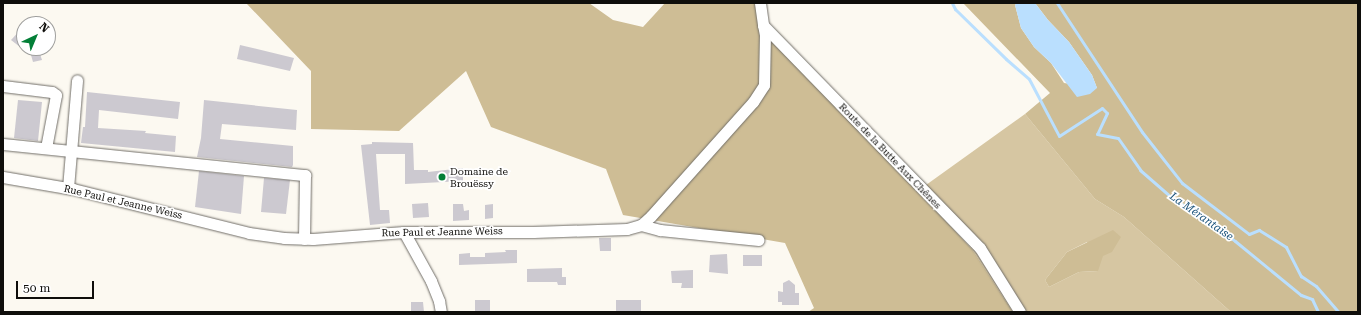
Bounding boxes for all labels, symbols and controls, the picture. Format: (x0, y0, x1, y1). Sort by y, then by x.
north arrow (16, 16, 56, 56)
text: N (36, 20, 52, 35)
street label: Route de la Butte Aux Chênes (836, 101, 944, 211)
place label: Domaine de Brouëssy (450, 165, 508, 188)
marker: Domaine de Brouëssy (437, 172, 447, 182)
street label: Rue Paul et Jeanne Weiss (63, 183, 183, 221)
water label: La Mérantaise (1167, 190, 1235, 244)
street label: Rue Paul et Jeanne Weiss (381, 225, 503, 239)
scale bar (18, 273, 96, 299)
text: 50 m (23, 281, 50, 295)

